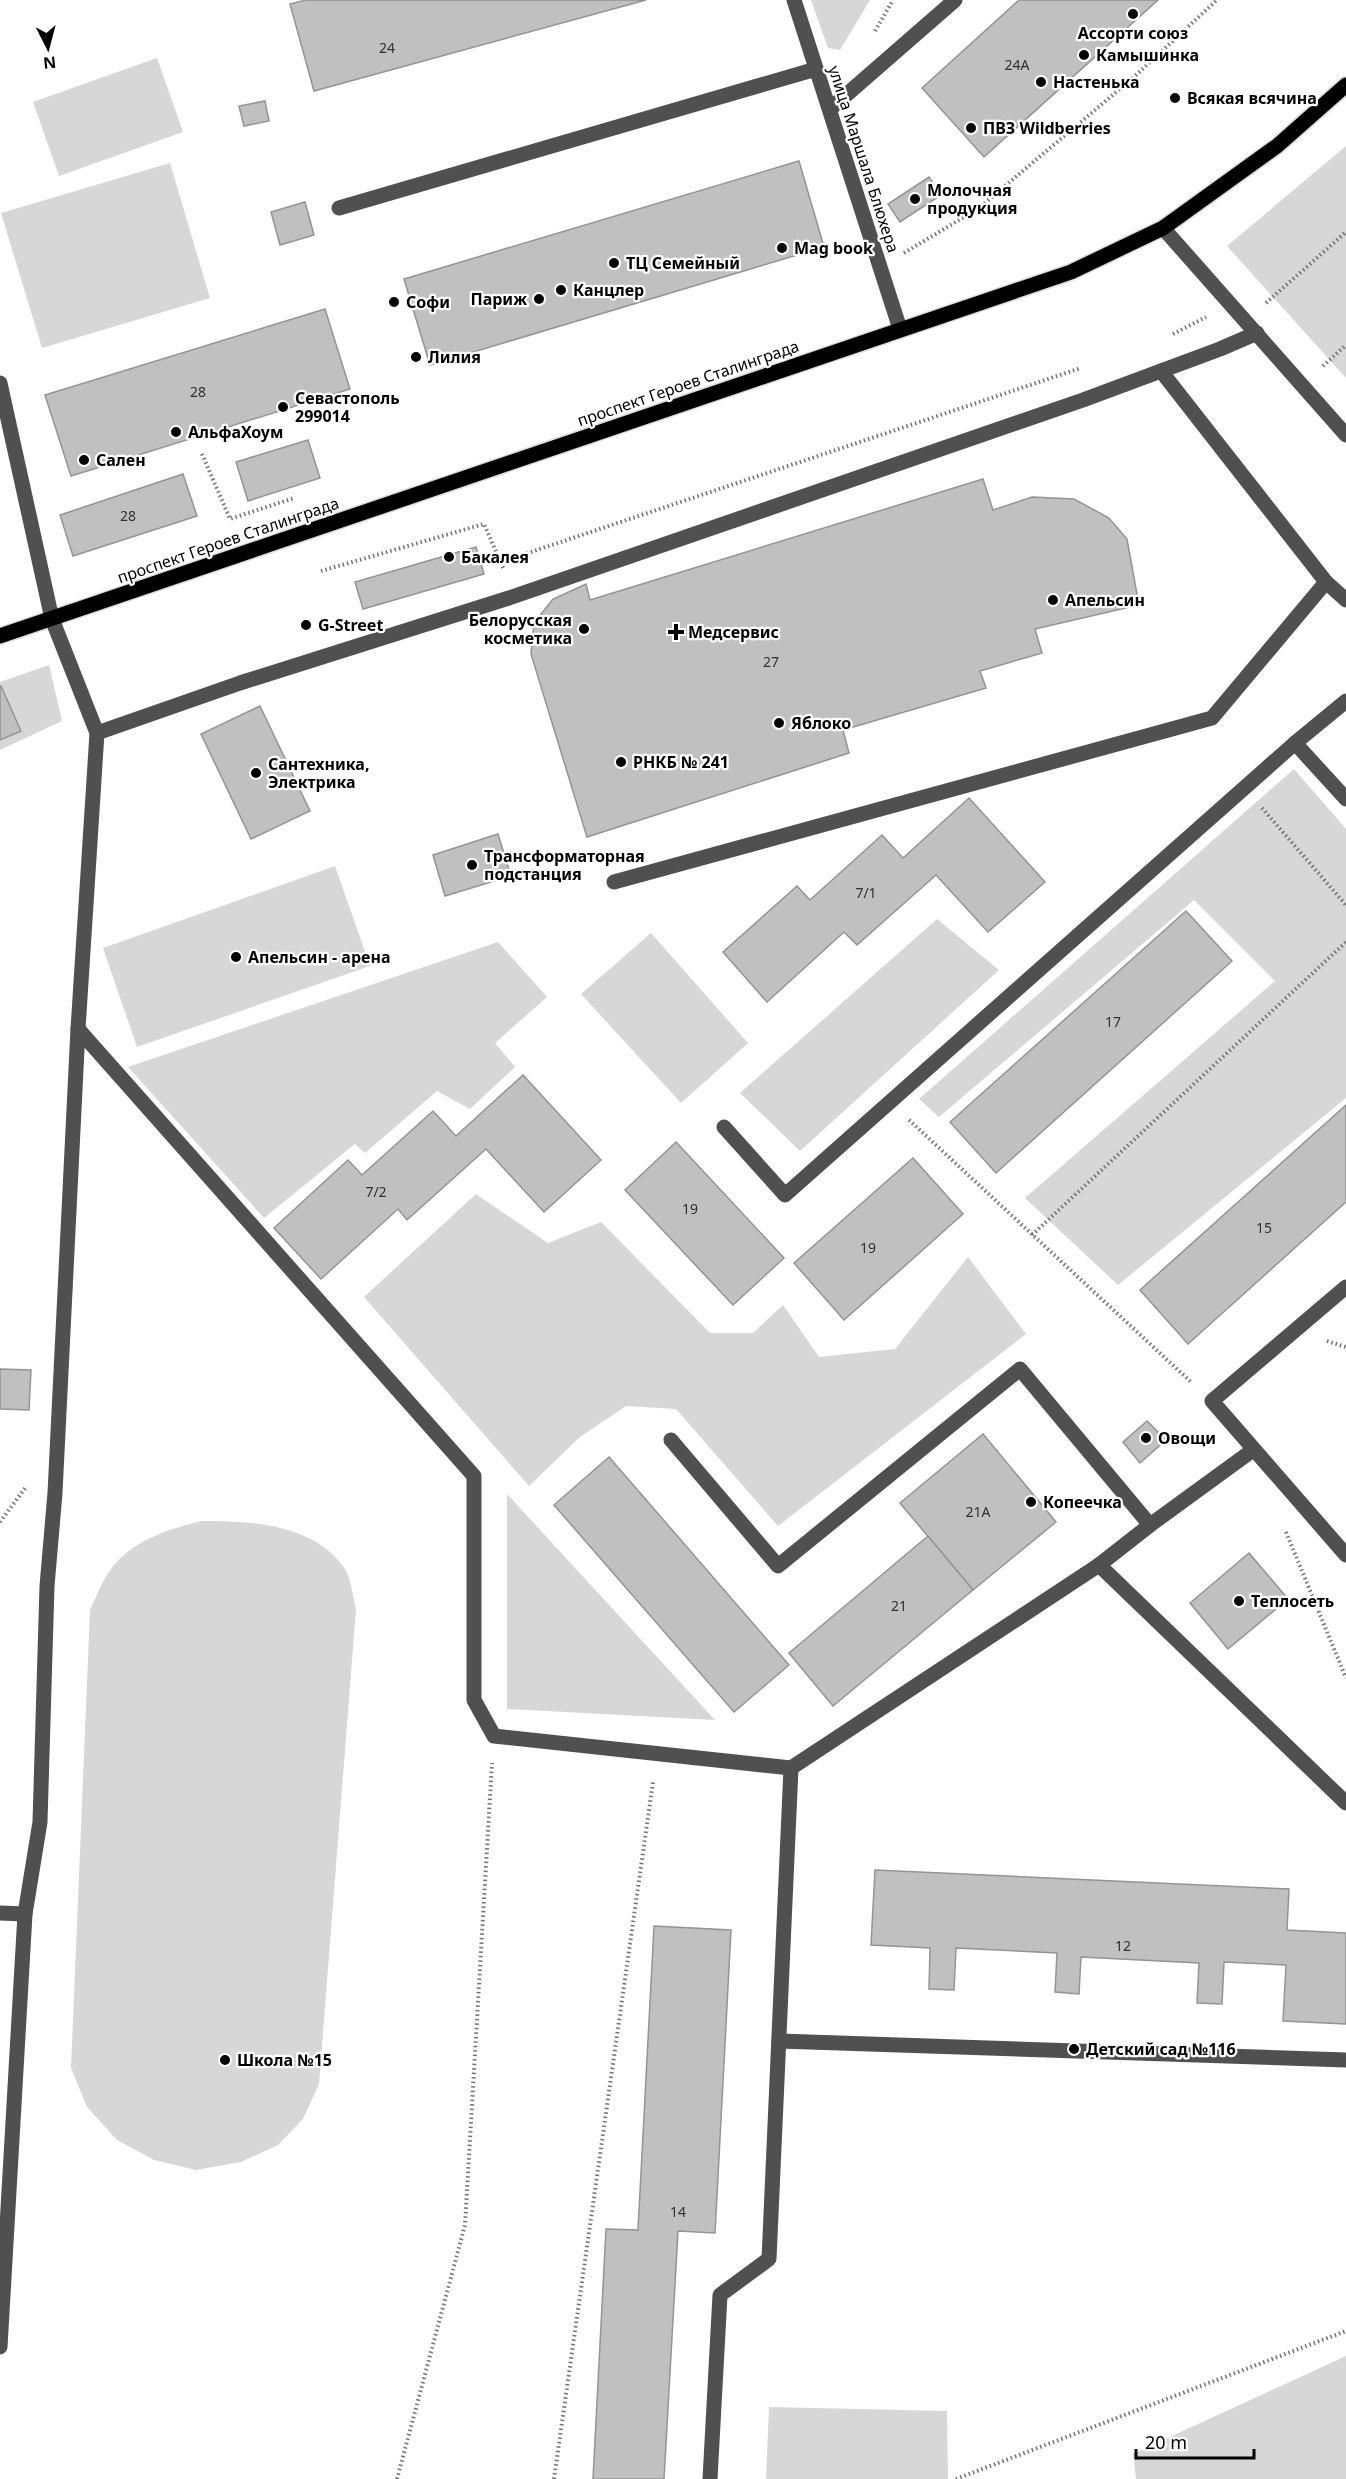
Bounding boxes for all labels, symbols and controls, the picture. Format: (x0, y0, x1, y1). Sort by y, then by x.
marker: Ассорти союз (1126, 7, 1140, 21)
north arrow (18, 18, 78, 78)
place label: Ассорти союз (1078, 22, 1188, 44)
house number: 24 (379, 38, 395, 57)
place label: Камышинка (1096, 44, 1199, 66)
marker: Камышинка (1077, 48, 1091, 62)
text: N (42, 51, 57, 75)
house number: 24А (1005, 55, 1030, 74)
street label: улица Маршала Блюхера (823, 63, 905, 255)
place label: Настенька (1053, 71, 1140, 93)
marker: Настенька (1034, 75, 1048, 89)
place label: Всякая всячина (1187, 87, 1317, 109)
marker: Всякая всячина (1168, 91, 1182, 105)
place label: ПВЗ Wildberries (983, 117, 1111, 139)
marker: ПВЗ Wildberries (964, 121, 978, 135)
place label: Молочная продукция (927, 179, 1017, 219)
marker: Молочная продукция (908, 192, 922, 206)
place label: Mag book (794, 237, 873, 259)
marker: Mag book (775, 241, 789, 255)
place label: ТЦ Семейный (626, 252, 740, 274)
marker: ТЦ Семейный (607, 256, 621, 270)
place label: Канцлер (573, 279, 644, 301)
marker: Канцлер (554, 283, 568, 297)
place label: Париж (470, 288, 527, 310)
place label: Софи (406, 291, 450, 313)
marker: Париж (532, 292, 546, 306)
marker: Софи (387, 295, 401, 309)
street label: проспект Героев Сталинграда (574, 335, 802, 431)
place label: Лилия (428, 346, 481, 368)
marker: Лилия (409, 350, 423, 364)
house number: 28 (190, 382, 206, 401)
place label: Севастополь 299014 (295, 387, 400, 427)
marker: Севастополь 299014 (276, 400, 290, 414)
place label: АльфаХоум (188, 421, 283, 443)
marker: АльфаХоум (169, 425, 183, 439)
place label: Сален (96, 449, 146, 471)
marker: Сален (77, 453, 91, 467)
street label: проспект Героев Сталинграда (114, 492, 342, 588)
house number: 28 (120, 506, 136, 525)
place label: Бакалея (461, 546, 529, 568)
marker: Бакалея (442, 550, 456, 564)
place label: Апельсин (1065, 589, 1145, 611)
marker: Апельсин (1046, 593, 1060, 607)
place label: Белорусская косметика (469, 609, 572, 649)
place label: G-Street (318, 614, 383, 636)
marker: G-Street (299, 618, 313, 632)
place label: Медсервис (688, 621, 779, 643)
marker: Белорусская косметика (577, 622, 591, 636)
marker: Медсервис (669, 625, 683, 639)
house number: 27 (763, 652, 779, 671)
place label: Яблоко (791, 712, 851, 734)
marker: Яблоко (772, 716, 786, 730)
place label: РНКБ № 241 (633, 751, 729, 773)
place label: Сантехника, Электрика (268, 753, 369, 793)
marker: РНКБ № 241 (614, 755, 628, 769)
marker: Сантехника, Электрика (249, 766, 263, 780)
place label: Трансформаторная подстанция (484, 845, 645, 885)
marker: Трансформаторная подстанция (465, 858, 479, 872)
house number: 7/1 (855, 883, 877, 902)
place label: Апельсин - арена (248, 946, 390, 968)
marker: Апельсин - арена (229, 950, 243, 964)
house number: 17 (1105, 1012, 1121, 1031)
house number: 7/2 (365, 1182, 387, 1201)
house number: 19 (682, 1199, 698, 1218)
house number: 15 (1256, 1218, 1272, 1237)
house number: 19 (860, 1238, 876, 1257)
place label: Овощи (1158, 1427, 1216, 1449)
marker: Овощи (1139, 1431, 1153, 1445)
place label: Копеечка (1043, 1491, 1122, 1513)
marker: Копеечка (1024, 1495, 1038, 1509)
house number: 21А (966, 1502, 991, 1521)
place label: Теплосеть (1251, 1590, 1334, 1612)
marker: Теплосеть (1232, 1594, 1246, 1608)
house number: 21 (891, 1596, 907, 1615)
house number: 12 (1115, 1936, 1131, 1955)
place label: Детский сад №116 (1086, 2038, 1236, 2060)
marker: Детский сад №116 (1067, 2042, 1081, 2056)
place label: Школа №15 (237, 2049, 332, 2071)
marker: Школа №15 (218, 2053, 232, 2067)
house number: 14 (670, 2202, 686, 2221)
scale bar (1136, 2422, 1254, 2460)
text: 20 m (1145, 2430, 1187, 2454)

